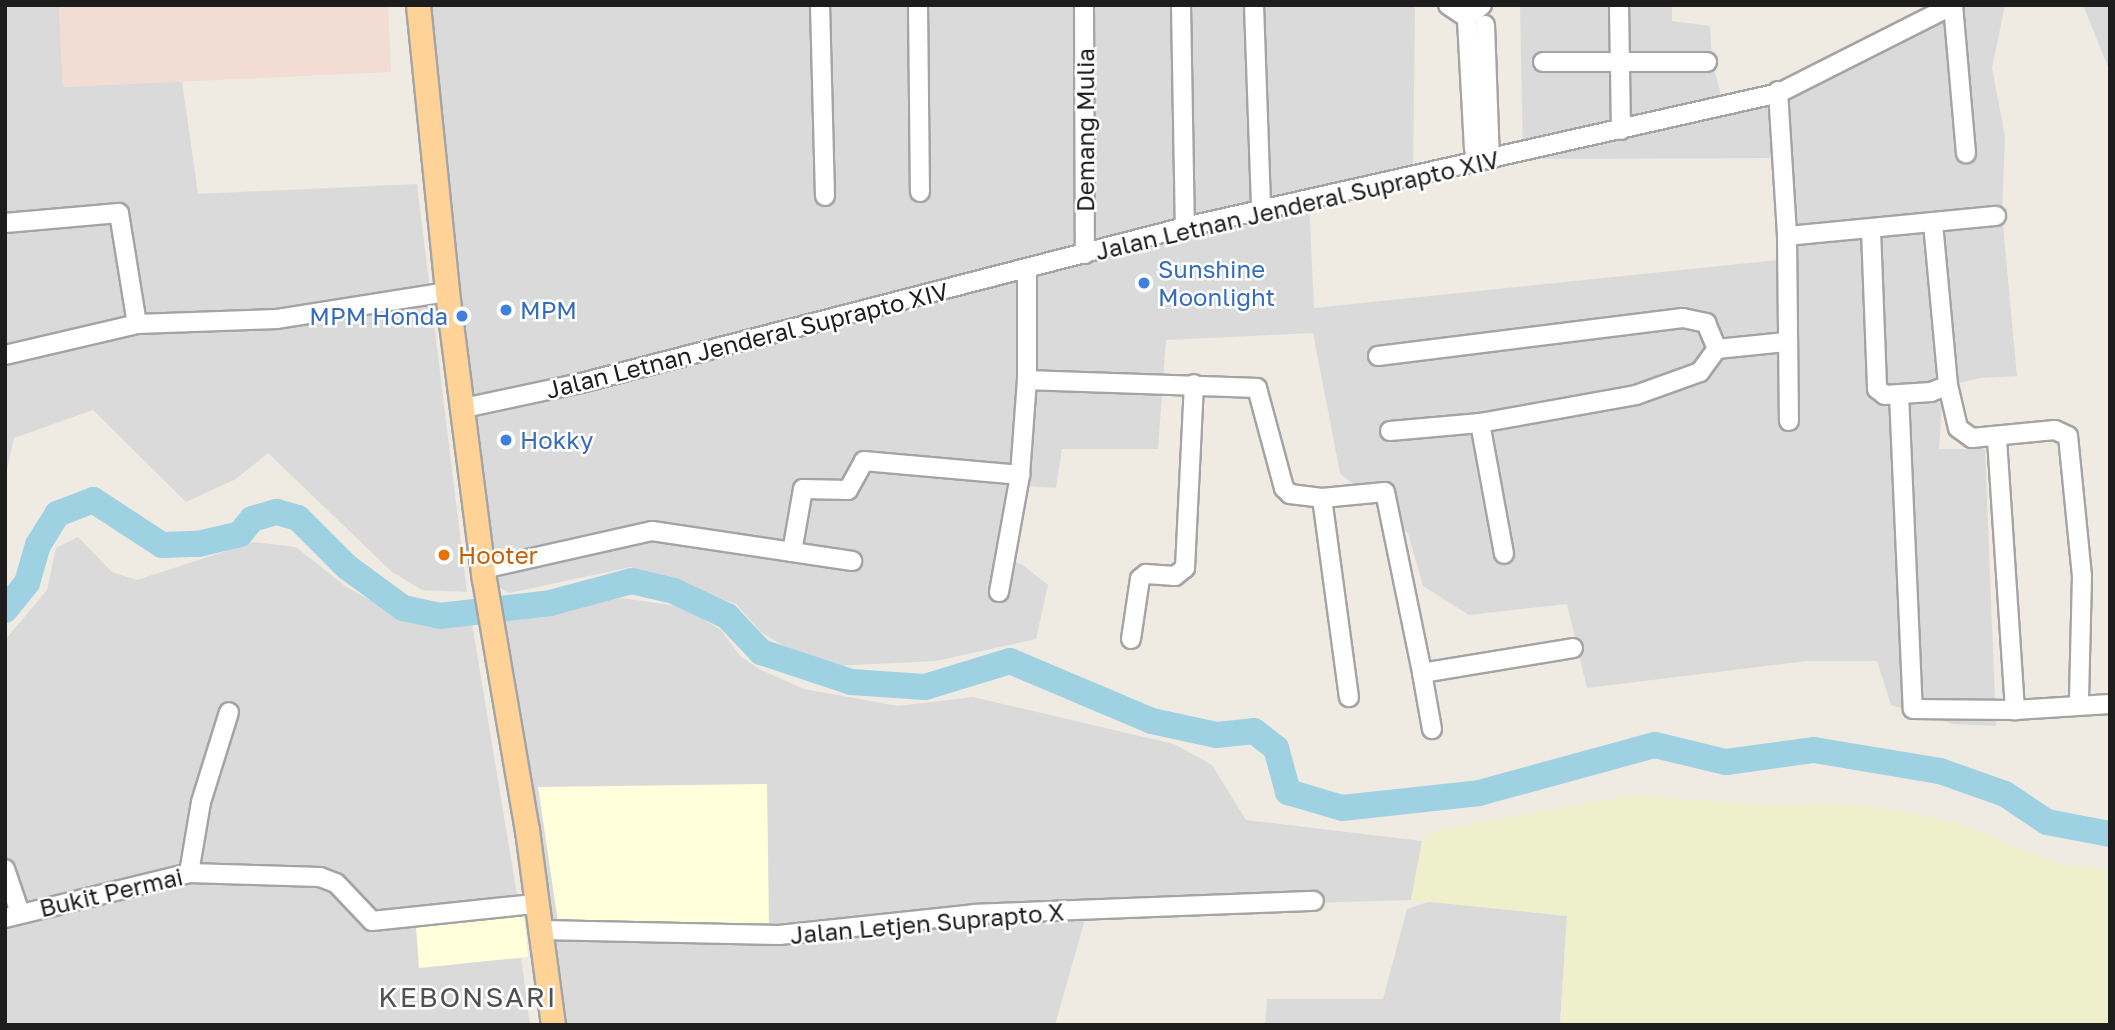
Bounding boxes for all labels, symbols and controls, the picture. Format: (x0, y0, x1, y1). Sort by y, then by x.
street label: Demang Mulia (1071, 48, 1099, 212)
street label: Jalan Letnan Jenderal Suprapto XIV (1092, 144, 1502, 266)
place label: Sunshine Moonlight (1158, 255, 1275, 311)
marker: Sunshine Moonlight (1136, 275, 1152, 291)
street label: Jalan Letnan Jenderal Suprapto XIV (543, 276, 951, 404)
place label: MPM (520, 296, 577, 324)
place label: MPM Honda (309, 302, 448, 330)
marker: MPM (498, 302, 514, 318)
marker: MPM Honda (454, 308, 470, 324)
place label: Hokky (520, 426, 593, 454)
marker: Hokky (498, 432, 514, 448)
place label: Hooter (458, 541, 538, 569)
marker: Hooter (436, 547, 452, 563)
street label: Bukit Permai (37, 862, 185, 922)
street label: Jalan Letjen Suprapto X (789, 897, 1065, 949)
district label: KEBONSARI (379, 980, 557, 1014)

